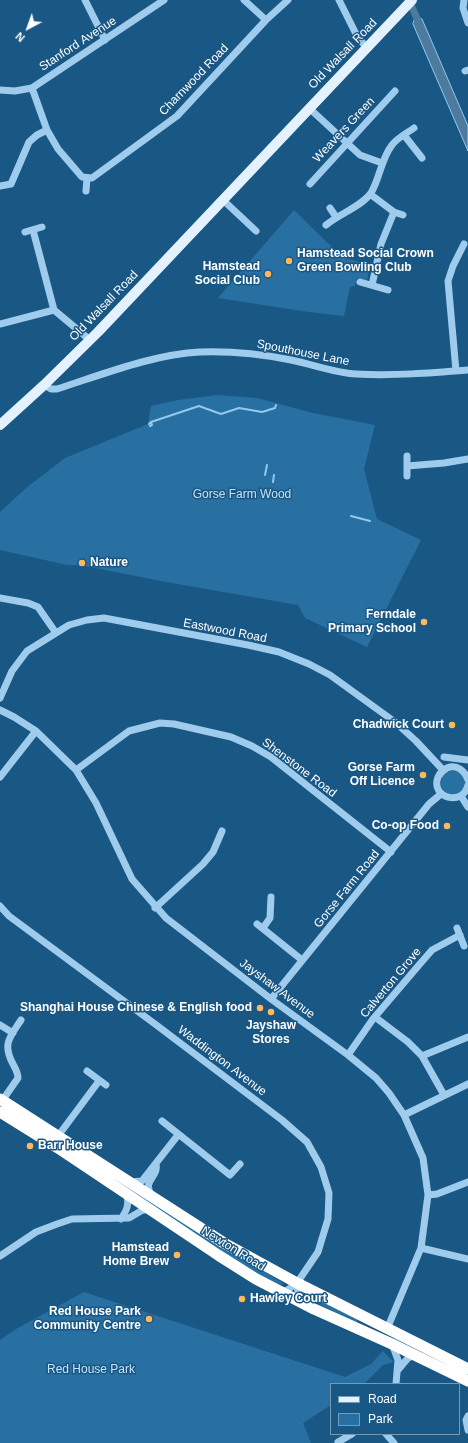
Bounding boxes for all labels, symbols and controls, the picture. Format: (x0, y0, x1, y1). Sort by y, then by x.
north arrow (8, 8, 48, 48)
street label: Stanford Avenue (37, 14, 119, 74)
street label: Old Walsall Road (306, 16, 380, 92)
text: N (13, 30, 27, 44)
street label: Charnwood Road (156, 41, 232, 119)
street label: Weavers Green (310, 94, 378, 166)
place label: Hamstead Social Crown Green Bowling Club (297, 247, 434, 275)
marker: Hamstead Social Crown Green Bowling Club (284, 256, 294, 266)
place label: Hamstead Social Club (195, 260, 260, 288)
street label: Old Walsall Road (67, 268, 141, 344)
marker: Hamstead Social Club (263, 269, 273, 279)
street label: Spouthouse Lane (255, 337, 351, 369)
park label: Gorse Farm Wood (193, 488, 291, 502)
place label: Nature (90, 556, 128, 570)
marker: Nature (77, 558, 87, 568)
place label: Ferndale Primary School (328, 608, 416, 636)
street label: Eastwood Road (182, 616, 268, 646)
marker: Ferndale Primary School (419, 617, 429, 627)
place label: Chadwick Court (353, 718, 444, 732)
marker: Chadwick Court (447, 720, 457, 730)
street label: Shenstone Road (259, 735, 339, 801)
place label: Gorse Farm Off Licence (348, 761, 415, 789)
marker: Gorse Farm Off Licence (418, 770, 428, 780)
place label: Co-op Food (372, 819, 439, 833)
marker: Co-op Food (442, 821, 452, 831)
street label: Gorse Farm Road (311, 847, 383, 931)
street label: Calverton Grove (357, 945, 425, 1021)
street label: Jayshaw Avenue (237, 956, 317, 1022)
place label: Shanghai House Chinese & English food (20, 1001, 252, 1015)
marker: Shanghai House Chinese & English food (255, 1003, 265, 1013)
marker: Jayshaw Stores (266, 1007, 276, 1017)
place label: Jayshaw Stores (246, 1019, 296, 1047)
street label: Waddington Avenue (175, 1023, 269, 1099)
place label: Barr House (38, 1139, 103, 1153)
marker: Barr House (25, 1141, 35, 1151)
street label: Newton Road (198, 1224, 268, 1274)
place label: Hamstead Home Brew (103, 1241, 169, 1269)
marker: Hamstead Home Brew (172, 1250, 182, 1260)
place label: Hawley Court (250, 1292, 327, 1306)
marker: Hawley Court (237, 1294, 247, 1304)
place label: Red House Park Community Centre (34, 1305, 141, 1333)
marker: Red House Park Community Centre (144, 1314, 154, 1324)
park label: Red House Park (47, 1363, 135, 1377)
legend (330, 1383, 460, 1435)
text: Road (368, 1392, 397, 1406)
text: Park (368, 1412, 393, 1426)

